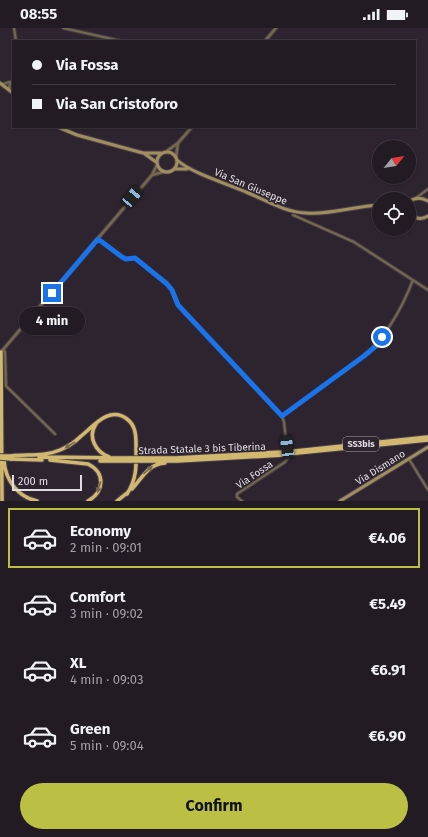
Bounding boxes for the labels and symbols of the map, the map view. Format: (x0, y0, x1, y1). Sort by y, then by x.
north arrow (372, 140, 416, 184)
street label: Via San Giuseppe (212, 166, 289, 208)
car (120, 184, 144, 210)
route end (43, 284, 61, 302)
callout: 4 min (19, 307, 85, 335)
route start (373, 328, 391, 346)
car (280, 434, 294, 460)
road number: SS3bis (343, 437, 379, 451)
one-way arrow (64, 441, 75, 449)
street label: Strada Statale 3 bis Tiberina (138, 441, 266, 457)
street label: Via Dismano (354, 448, 408, 488)
street label: Via Fossa (234, 458, 275, 491)
one-way arrow (142, 466, 153, 475)
scale bar (12, 473, 82, 492)
one-way arrow (95, 481, 101, 494)

